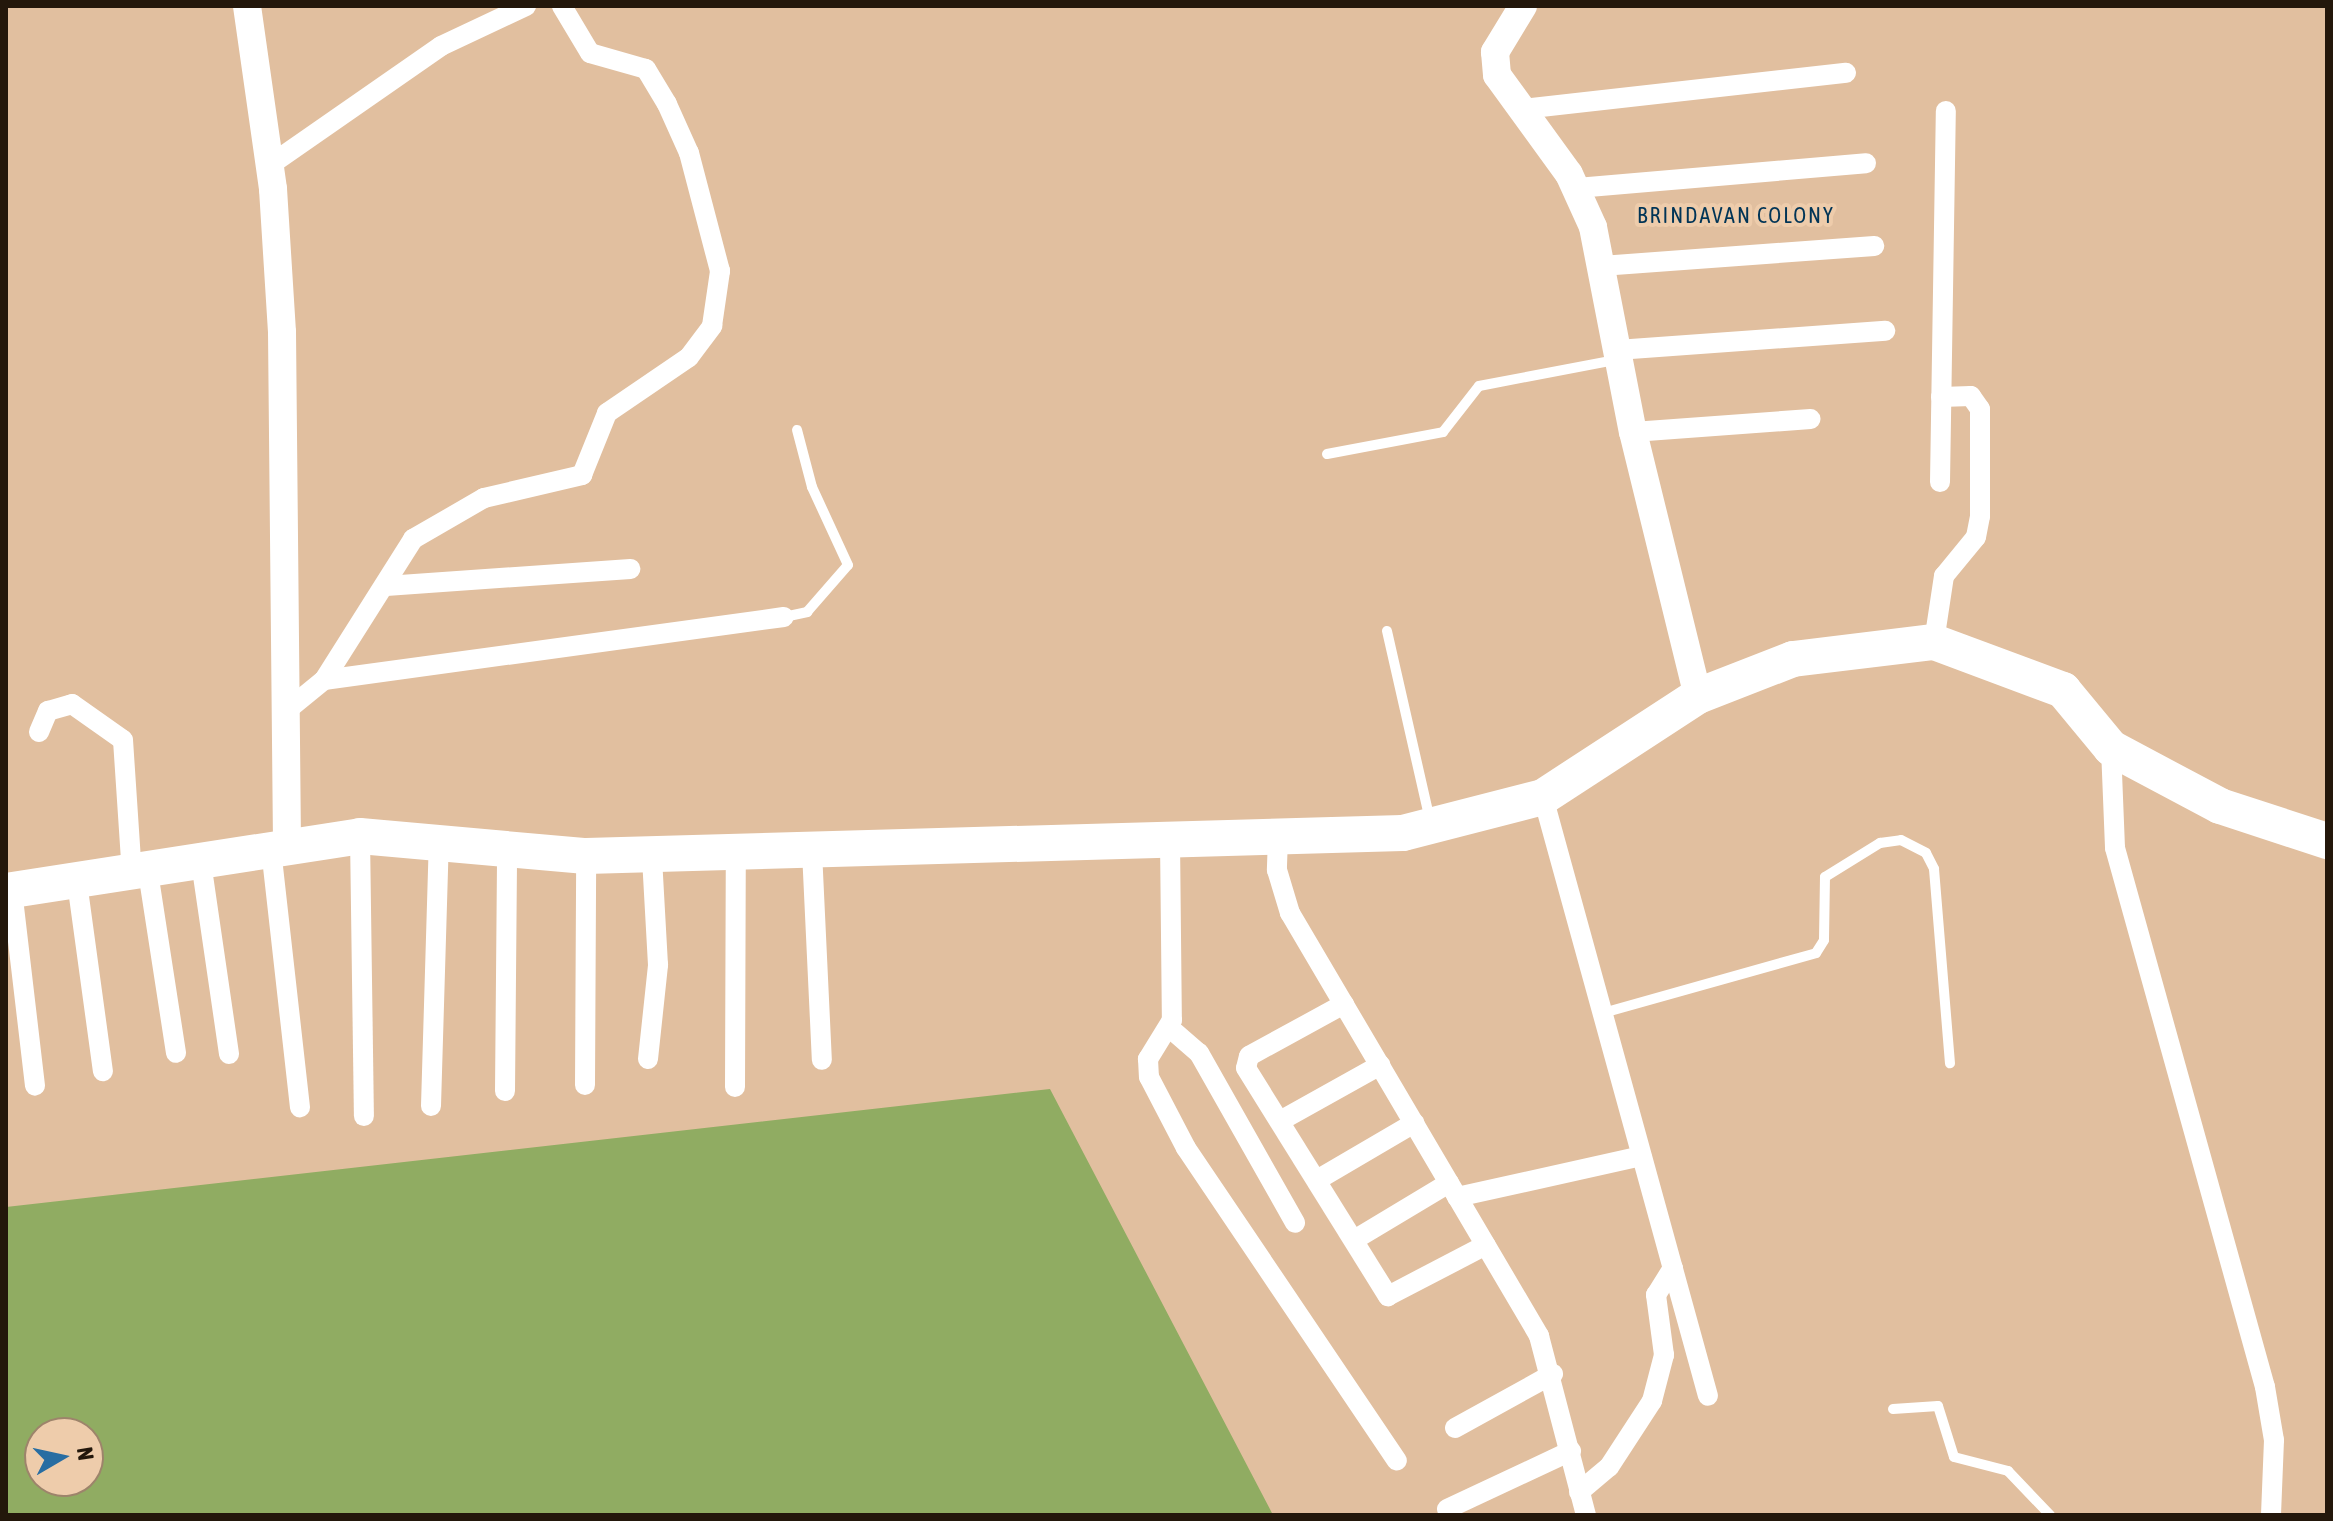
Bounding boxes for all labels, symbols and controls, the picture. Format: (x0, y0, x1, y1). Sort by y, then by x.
district label: BRINDAVAN COLONY (1637, 203, 1835, 229)
north arrow (24, 1417, 104, 1497)
text: N (72, 1445, 100, 1462)

